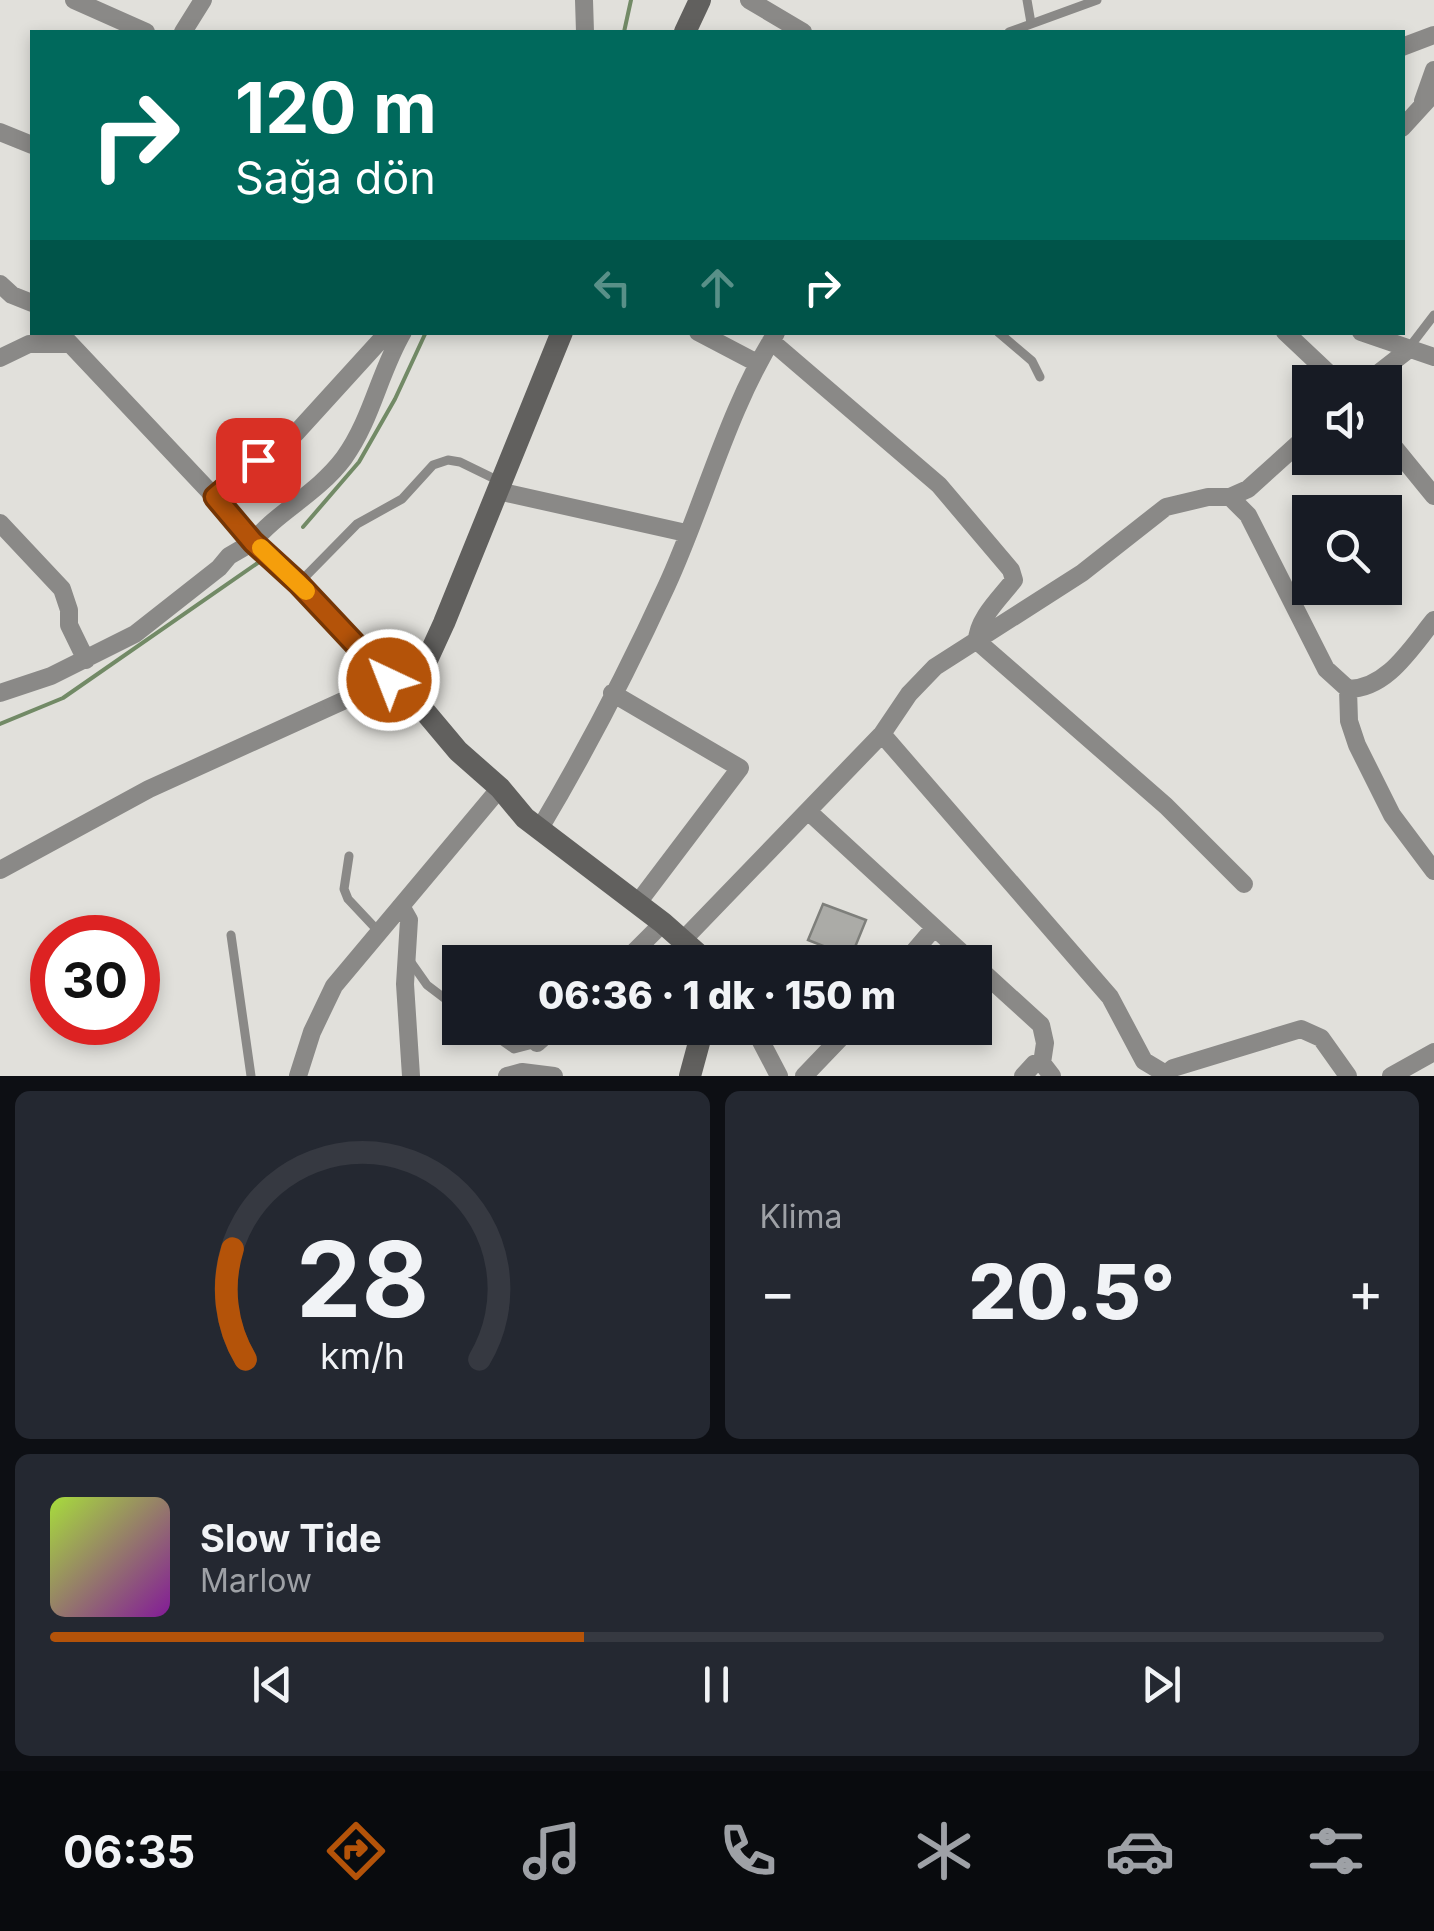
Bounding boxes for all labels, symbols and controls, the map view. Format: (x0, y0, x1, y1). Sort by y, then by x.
text: 120 m (235, 65, 437, 150)
icon: right (70, 70, 200, 200)
text: Sağa dön (235, 150, 436, 205)
icon: left (585, 260, 640, 315)
icon: ahead (690, 260, 745, 315)
icon: right (795, 260, 850, 315)
map controls (1292, 365, 1402, 605)
button: sound (1292, 365, 1402, 475)
pin (216, 418, 301, 503)
icon: arrive (231, 433, 286, 488)
button: search (1292, 495, 1402, 605)
position arrow (337, 628, 441, 732)
speed limit sign: 30 (30, 915, 160, 1045)
text: 06:36 · 1 dk · 150 m (538, 972, 896, 1018)
text: Klima (760, 1197, 843, 1236)
text: 28 (296, 1216, 429, 1342)
text: 20.5° (968, 1246, 1175, 1337)
text: − (760, 1259, 796, 1325)
text: + (1348, 1259, 1384, 1325)
text: km/h (320, 1334, 405, 1378)
text: Slow Tide (200, 1515, 382, 1561)
text: Marlow (200, 1561, 312, 1600)
icon: previous (245, 1657, 300, 1712)
icon: pause (689, 1657, 744, 1712)
icon: next (1134, 1657, 1189, 1712)
icon: directions (321, 1816, 391, 1886)
icon: music (517, 1816, 587, 1886)
icon: phone (713, 1816, 783, 1886)
icon: climate (909, 1816, 979, 1886)
icon: car (1105, 1816, 1175, 1886)
icon: filters (1301, 1816, 1371, 1886)
text: 06:35 (63, 1824, 195, 1879)

